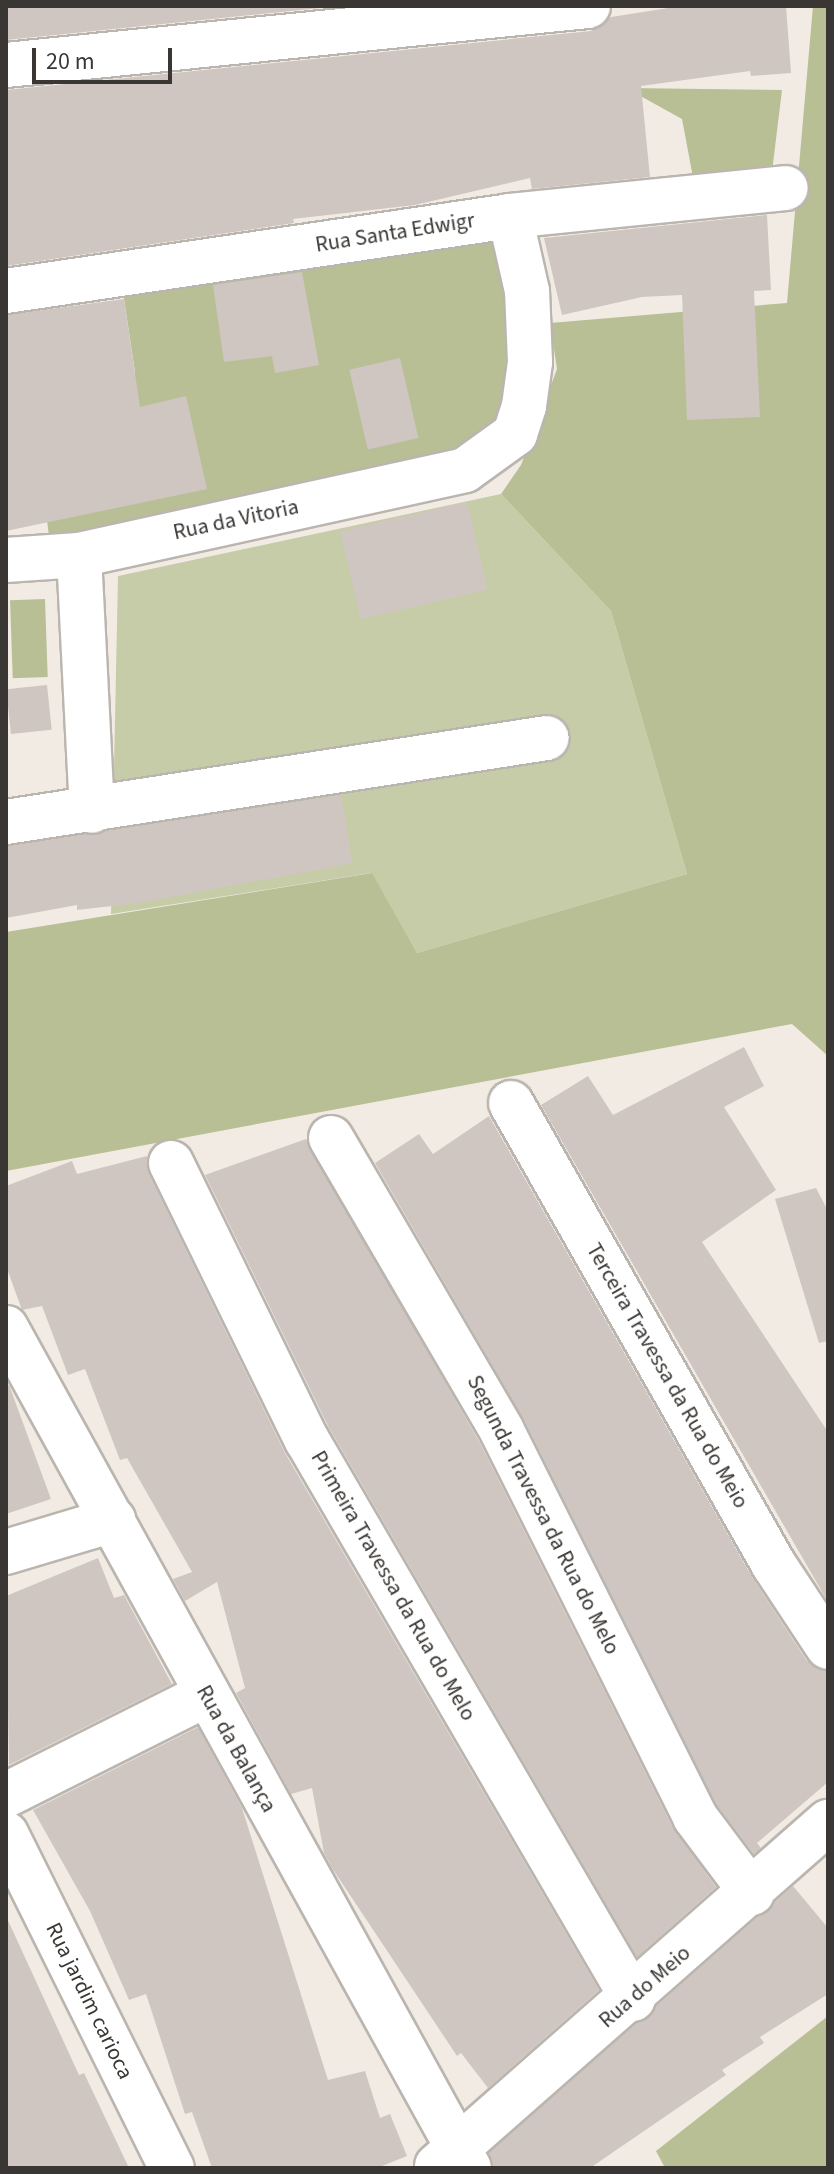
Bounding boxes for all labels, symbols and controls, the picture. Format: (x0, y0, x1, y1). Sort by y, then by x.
scale bar (36, 32, 176, 82)
text: 20 m (46, 44, 95, 79)
street label: Rua Santa Edwigr (314, 207, 476, 259)
street label: Rua da Vitoria (171, 494, 301, 546)
street label: Terceira Travessa da Rua do Meio (580, 1239, 754, 1513)
street label: Segunda Travessa da Rua do Melo (461, 1371, 625, 1659)
street label: Primeira Travessa da Rua do Melo (305, 1446, 481, 1726)
street label: Rua da Balança (190, 1681, 282, 1817)
street label: Rua jardim carioca (40, 1918, 138, 2084)
street label: Rua do Meio (594, 1940, 696, 2034)

